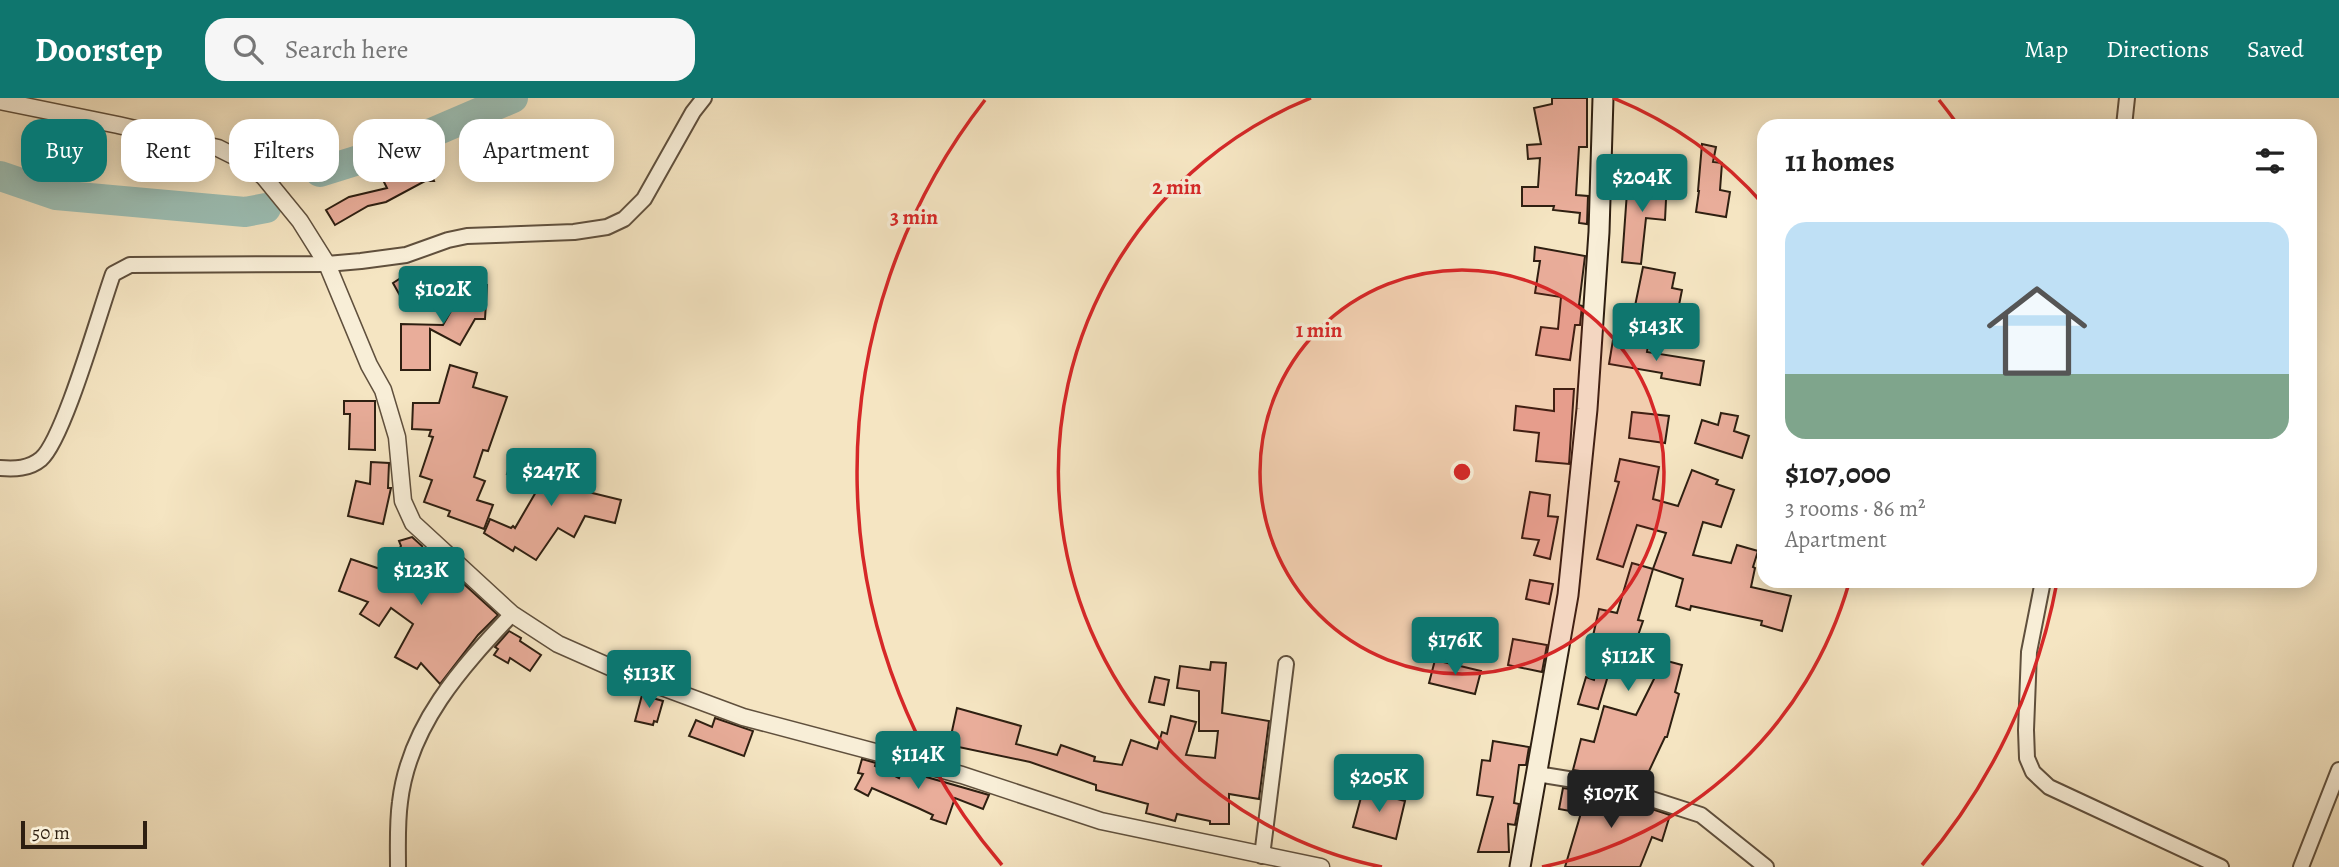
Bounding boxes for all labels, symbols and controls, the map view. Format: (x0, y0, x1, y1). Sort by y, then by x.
search box (205, 18, 695, 81)
text: Doorstep (35, 27, 163, 72)
icon: search (229, 30, 267, 68)
text: Search here (285, 32, 408, 67)
text: Map (2024, 33, 2068, 65)
text: Directions (2106, 33, 2209, 65)
text: Saved (2247, 33, 2304, 65)
chip: Buy (21, 119, 107, 182)
chip: Rent (121, 119, 215, 182)
chip: Filters (229, 119, 339, 182)
chip: New (353, 119, 445, 182)
chip: Apartment (459, 119, 614, 182)
text: 11 homes (1785, 141, 1895, 181)
icon: filters (2251, 142, 2289, 180)
pin: $204K (1593, 155, 1691, 214)
text: $204K (1612, 161, 1672, 192)
text: 2 min (1152, 173, 1202, 201)
text: 3 min (890, 203, 938, 231)
pin: $102K (394, 266, 492, 326)
icon: home (1974, 268, 2100, 394)
text: $102K (415, 273, 471, 304)
pin: $143K (1607, 303, 1705, 363)
text: $143K (1629, 310, 1683, 341)
text: 1 min (1296, 316, 1343, 344)
pin: $247K (502, 448, 600, 508)
text: $107,000 (1785, 453, 1891, 493)
text: $247K (522, 455, 580, 486)
centre of rings (1450, 460, 1474, 484)
text: 3 rooms · 86 m² (1785, 493, 1926, 524)
text: Apartment (1785, 524, 1887, 555)
pin: $123K (372, 547, 470, 607)
text: $123K (393, 554, 449, 585)
pin: $176K (1406, 618, 1504, 677)
text: $176K (1428, 624, 1482, 655)
pin: $112K (1579, 634, 1677, 693)
text: $112K (1601, 640, 1655, 671)
pin: $113K (600, 650, 698, 710)
text: $113K (623, 657, 675, 688)
pin: $114K (869, 732, 967, 791)
text: $114K (891, 738, 945, 769)
pin: $205K (1330, 754, 1428, 814)
text: $205K (1350, 761, 1408, 792)
pin: $107K (1562, 770, 1660, 830)
text: $107K (1583, 777, 1639, 808)
scale bar (21, 818, 147, 850)
text: 50 m (32, 820, 70, 846)

